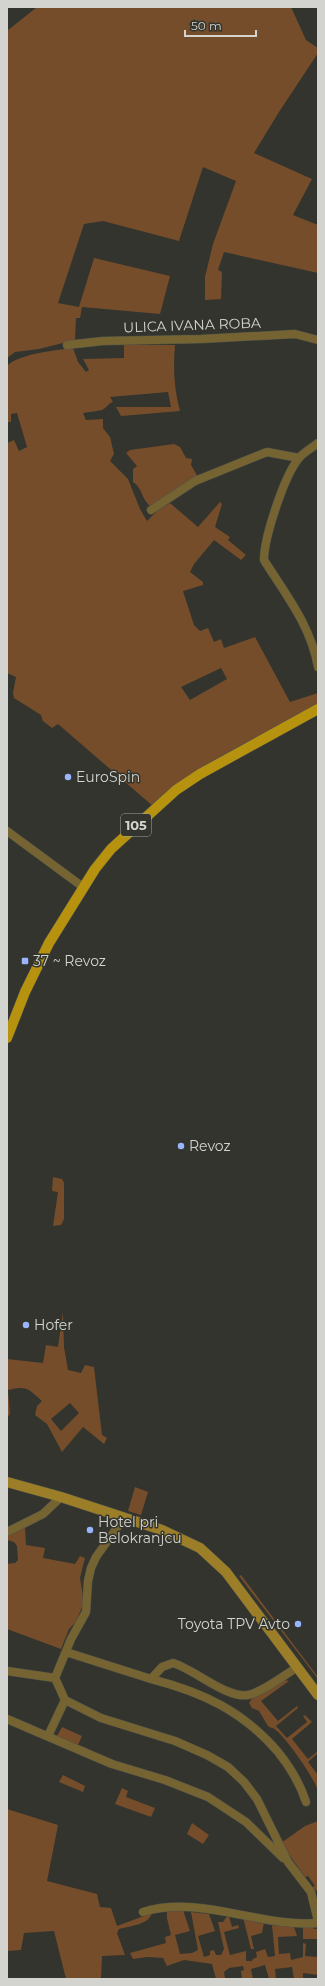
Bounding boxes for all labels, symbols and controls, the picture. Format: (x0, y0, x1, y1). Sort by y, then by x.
scale bar (185, 12, 256, 38)
text: 50 m (191, 18, 222, 33)
street label: ULICA IVANA ROBA (123, 314, 262, 336)
place label: EuroSpin (76, 768, 140, 786)
marker: EuroSpin (63, 772, 73, 782)
road number: 105 (121, 814, 151, 836)
place label: 37 ~ Revoz (33, 952, 106, 970)
marker: 37 ~ Revoz (20, 956, 30, 966)
place label: Revoz (189, 1137, 231, 1155)
marker: Revoz (176, 1141, 186, 1151)
place label: Hofer (34, 1316, 73, 1334)
marker: Hofer (21, 1320, 31, 1330)
place label: Hotel pri Belokranjcu (98, 1513, 182, 1547)
marker: Hotel pri Belokranjcu (85, 1525, 95, 1535)
place label: Toyota TPV Avto (178, 1615, 290, 1633)
marker: Toyota TPV Avto (293, 1619, 303, 1629)

